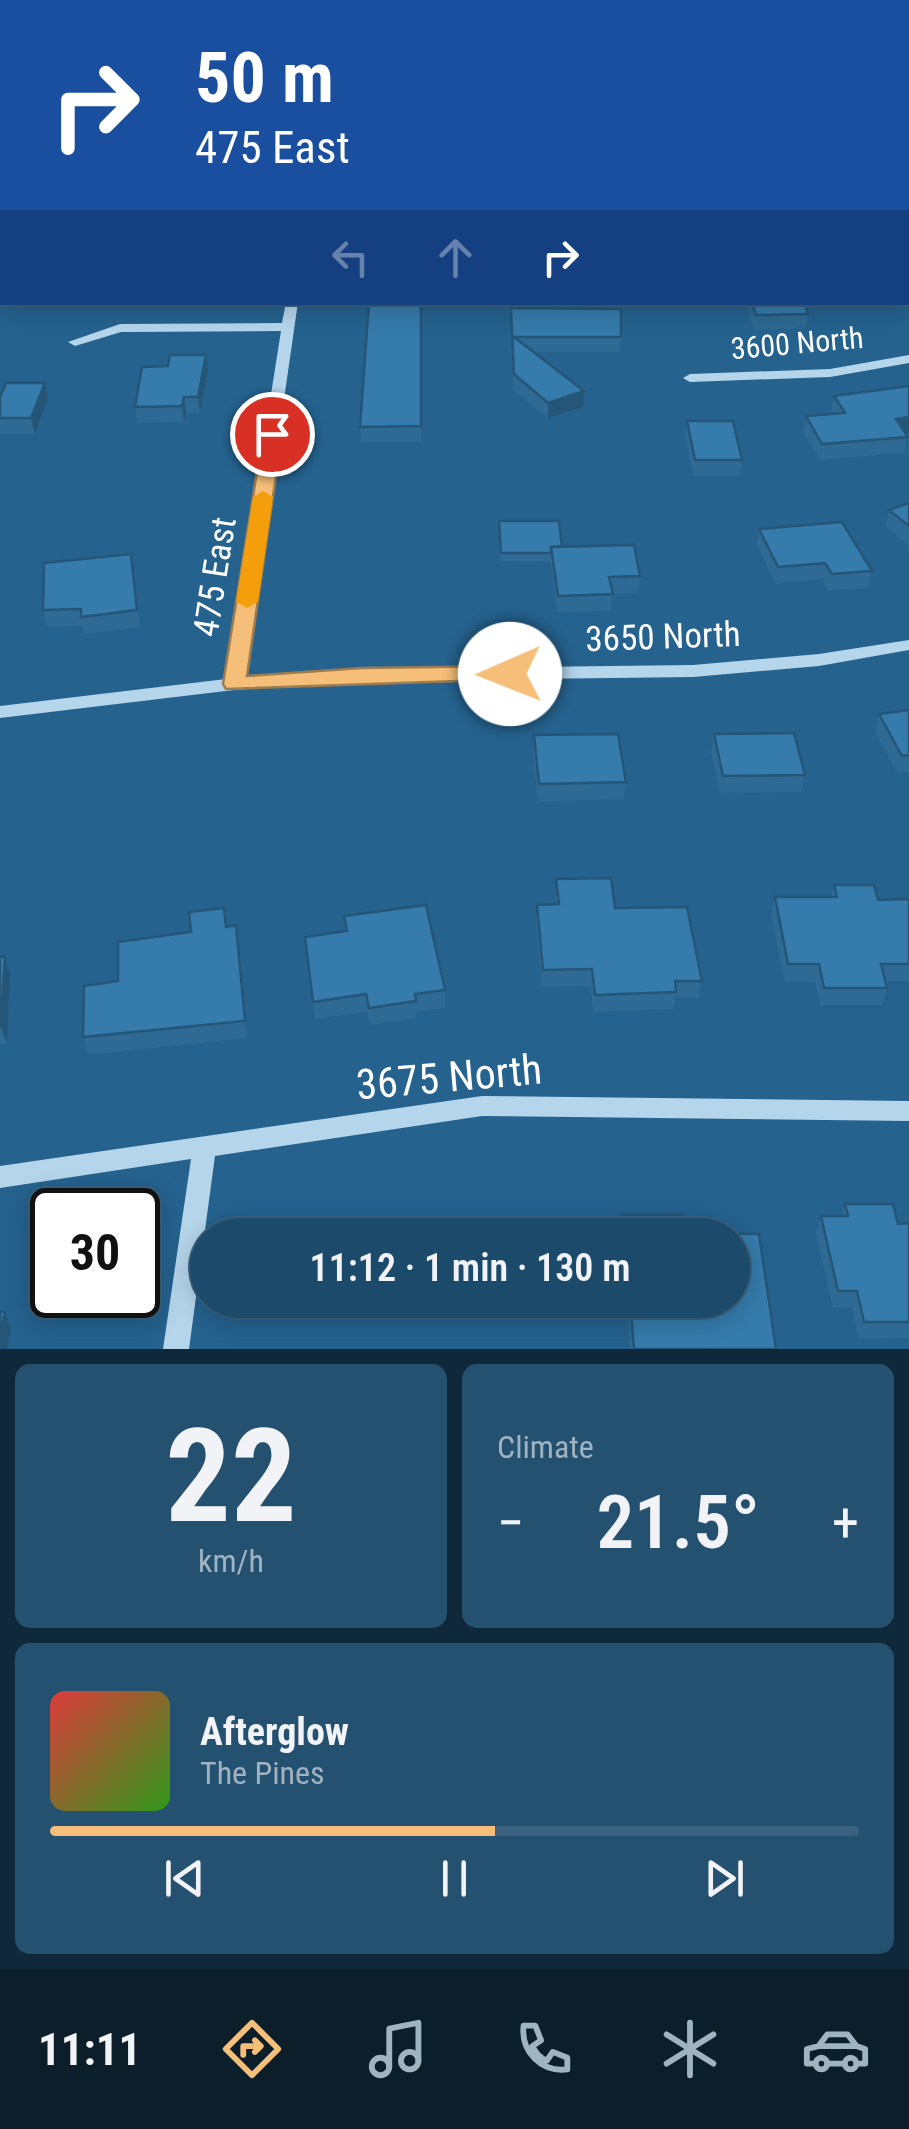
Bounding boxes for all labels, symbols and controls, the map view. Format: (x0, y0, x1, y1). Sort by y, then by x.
text: 50 m (195, 37, 334, 119)
icon: right (30, 40, 160, 170)
text: 475 East (195, 121, 350, 174)
icon: left (323, 230, 378, 285)
icon: ahead (428, 230, 483, 285)
icon: right (533, 230, 588, 285)
street label: 3600 North (729, 320, 865, 366)
pin (230, 392, 315, 477)
icon: arrive (245, 407, 300, 462)
street label: 475 East (185, 514, 245, 640)
street label: 3650 North (585, 614, 741, 660)
position arrow (458, 622, 562, 726)
street label: 3675 North (354, 1044, 544, 1110)
speed limit sign: 30 (30, 1188, 160, 1318)
text: 11:12 · 1 min · 130 m (310, 1246, 630, 1290)
text: 22 (165, 1400, 297, 1553)
text: Climate (497, 1428, 594, 1466)
text: 21.5° (596, 1478, 760, 1566)
text: − (497, 1491, 525, 1555)
text: + (832, 1491, 859, 1555)
text: km/h (198, 1542, 264, 1580)
text: Afterglow (200, 1710, 349, 1754)
text: The Pines (200, 1754, 325, 1792)
icon: previous (157, 1851, 212, 1906)
icon: pause (427, 1851, 482, 1906)
icon: next (697, 1851, 752, 1906)
icon: directions (217, 2014, 287, 2084)
icon: music (363, 2014, 433, 2084)
icon: phone (509, 2014, 579, 2084)
icon: climate (655, 2014, 725, 2084)
icon: car (801, 2014, 871, 2084)
text: 11:11 (38, 2023, 141, 2076)

